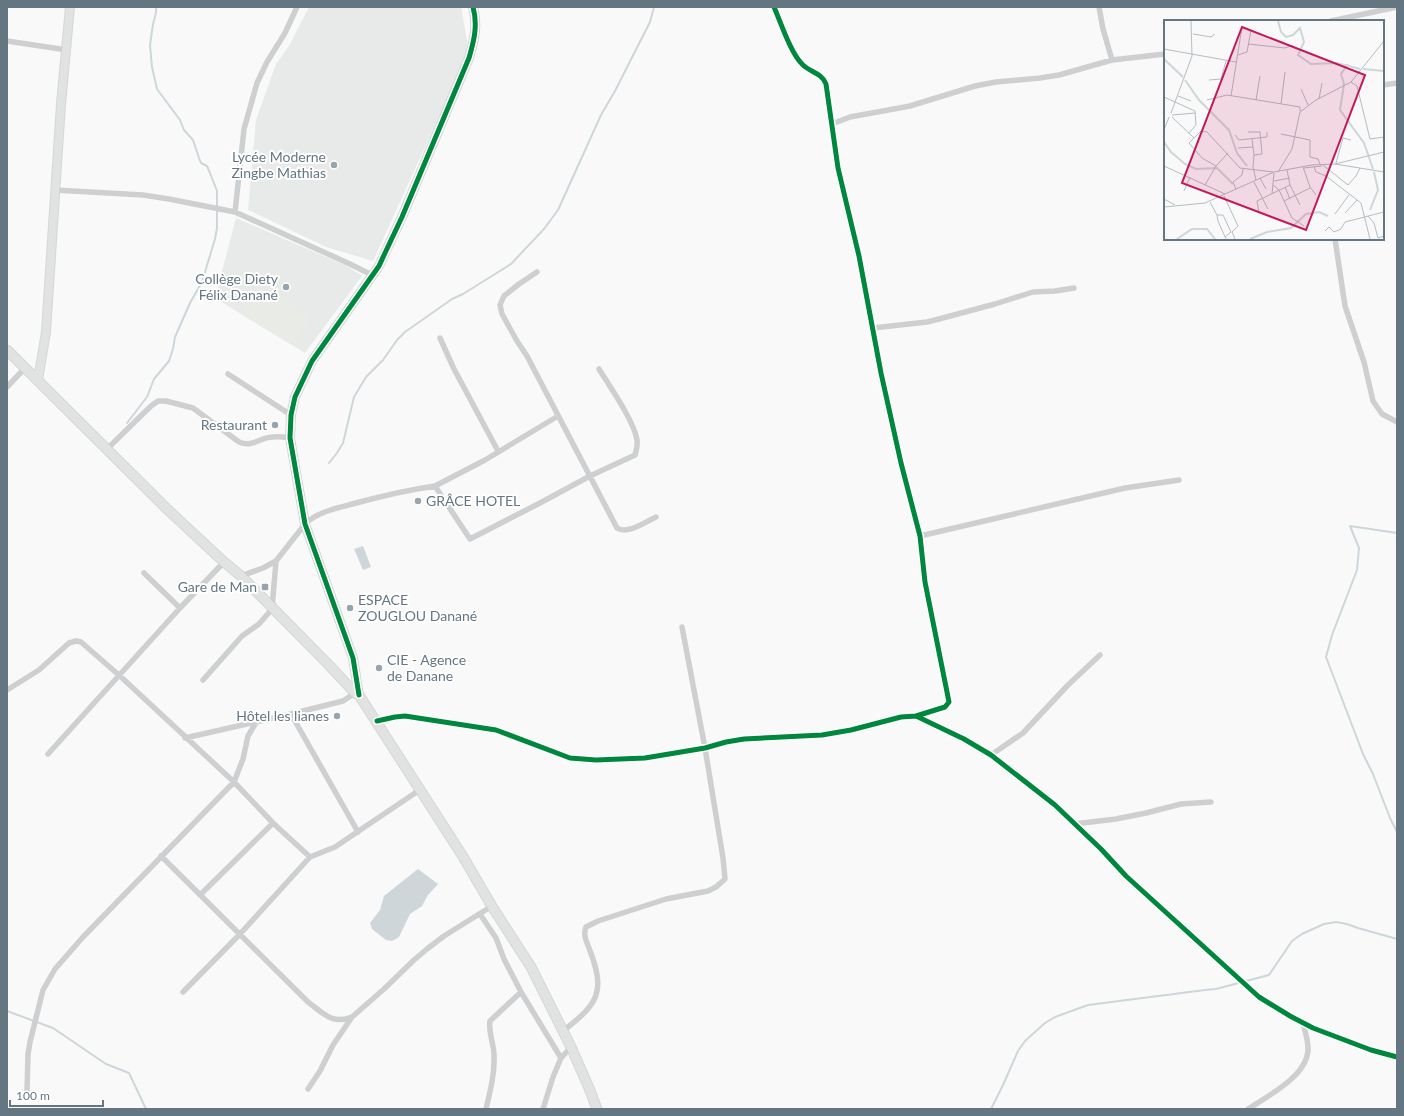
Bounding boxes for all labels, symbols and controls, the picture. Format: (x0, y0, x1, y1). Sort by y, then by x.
inset map (1164, 20, 1384, 240)
place label: Lycée Moderne Zingbe Mathias (231, 148, 326, 181)
marker: Lycée Moderne Zingbe Mathias (329, 160, 339, 170)
place label: Collège Diety Félix Danané (195, 270, 279, 303)
marker: Collège Diety Félix Danané (281, 282, 291, 292)
place label: Restaurant (201, 416, 267, 433)
marker: Restaurant (270, 420, 280, 430)
place label: GRÂCE HOTEL (426, 492, 520, 509)
marker: GRÂCE HOTEL (413, 496, 423, 506)
place label: Gare de Man (178, 578, 257, 595)
marker: Gare de Man (260, 582, 270, 592)
place label: ESPACE ZOUGLOU Danané (358, 591, 477, 624)
marker: ESPACE ZOUGLOU Danané (345, 603, 355, 613)
place label: CIE - Agence de Danane (387, 651, 466, 684)
marker: CIE - Agence de Danane (374, 663, 384, 673)
place label: Hôtel les lianes (236, 707, 329, 724)
marker: Hôtel les lianes (332, 711, 342, 721)
scale bar (10, 1082, 103, 1108)
text: 100 m (16, 1088, 50, 1103)

